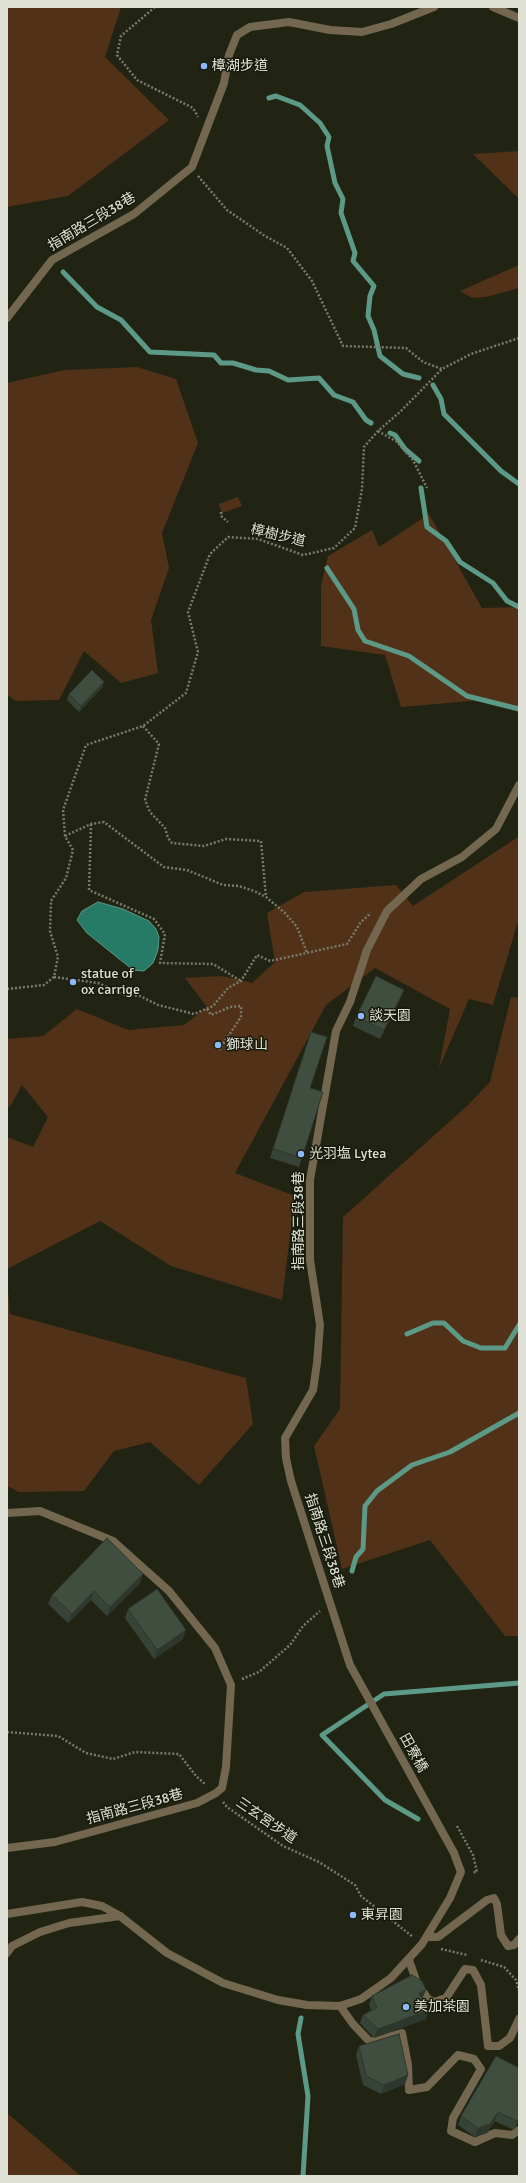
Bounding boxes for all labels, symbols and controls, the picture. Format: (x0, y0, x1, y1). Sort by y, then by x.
place label: 樟湖步道 (212, 58, 268, 74)
marker: 樟湖步道 (199, 61, 209, 71)
street label: 指南路三段38巷 (45, 189, 139, 255)
street label: 樟樹步道 (249, 522, 307, 550)
place label: statue of ox carrige (81, 966, 140, 998)
marker: statue of ox carrige (68, 977, 78, 987)
place label: 談天園 (369, 1008, 411, 1024)
marker: 談天園 (356, 1011, 366, 1021)
place label: 獅球山 (226, 1037, 268, 1053)
marker: 獅球山 (213, 1040, 223, 1050)
place label: 光羽塩 Lytea (309, 1146, 386, 1162)
marker: 光羽塩 Lytea (296, 1149, 306, 1159)
street label: 指南路三段38巷 (291, 1171, 307, 1271)
street label: 指南路三段38巷 (301, 1491, 347, 1591)
street label: 田寮橋 (395, 1731, 431, 1775)
street label: 指南路三段38巷 (85, 1786, 185, 1828)
street label: 三玄宮步道 (232, 1794, 300, 1848)
place label: 東昇園 (361, 1907, 403, 1923)
marker: 東昇園 (348, 1910, 358, 1920)
place label: 美加茶園 (414, 1999, 470, 2015)
marker: 美加茶園 (401, 2002, 411, 2012)

